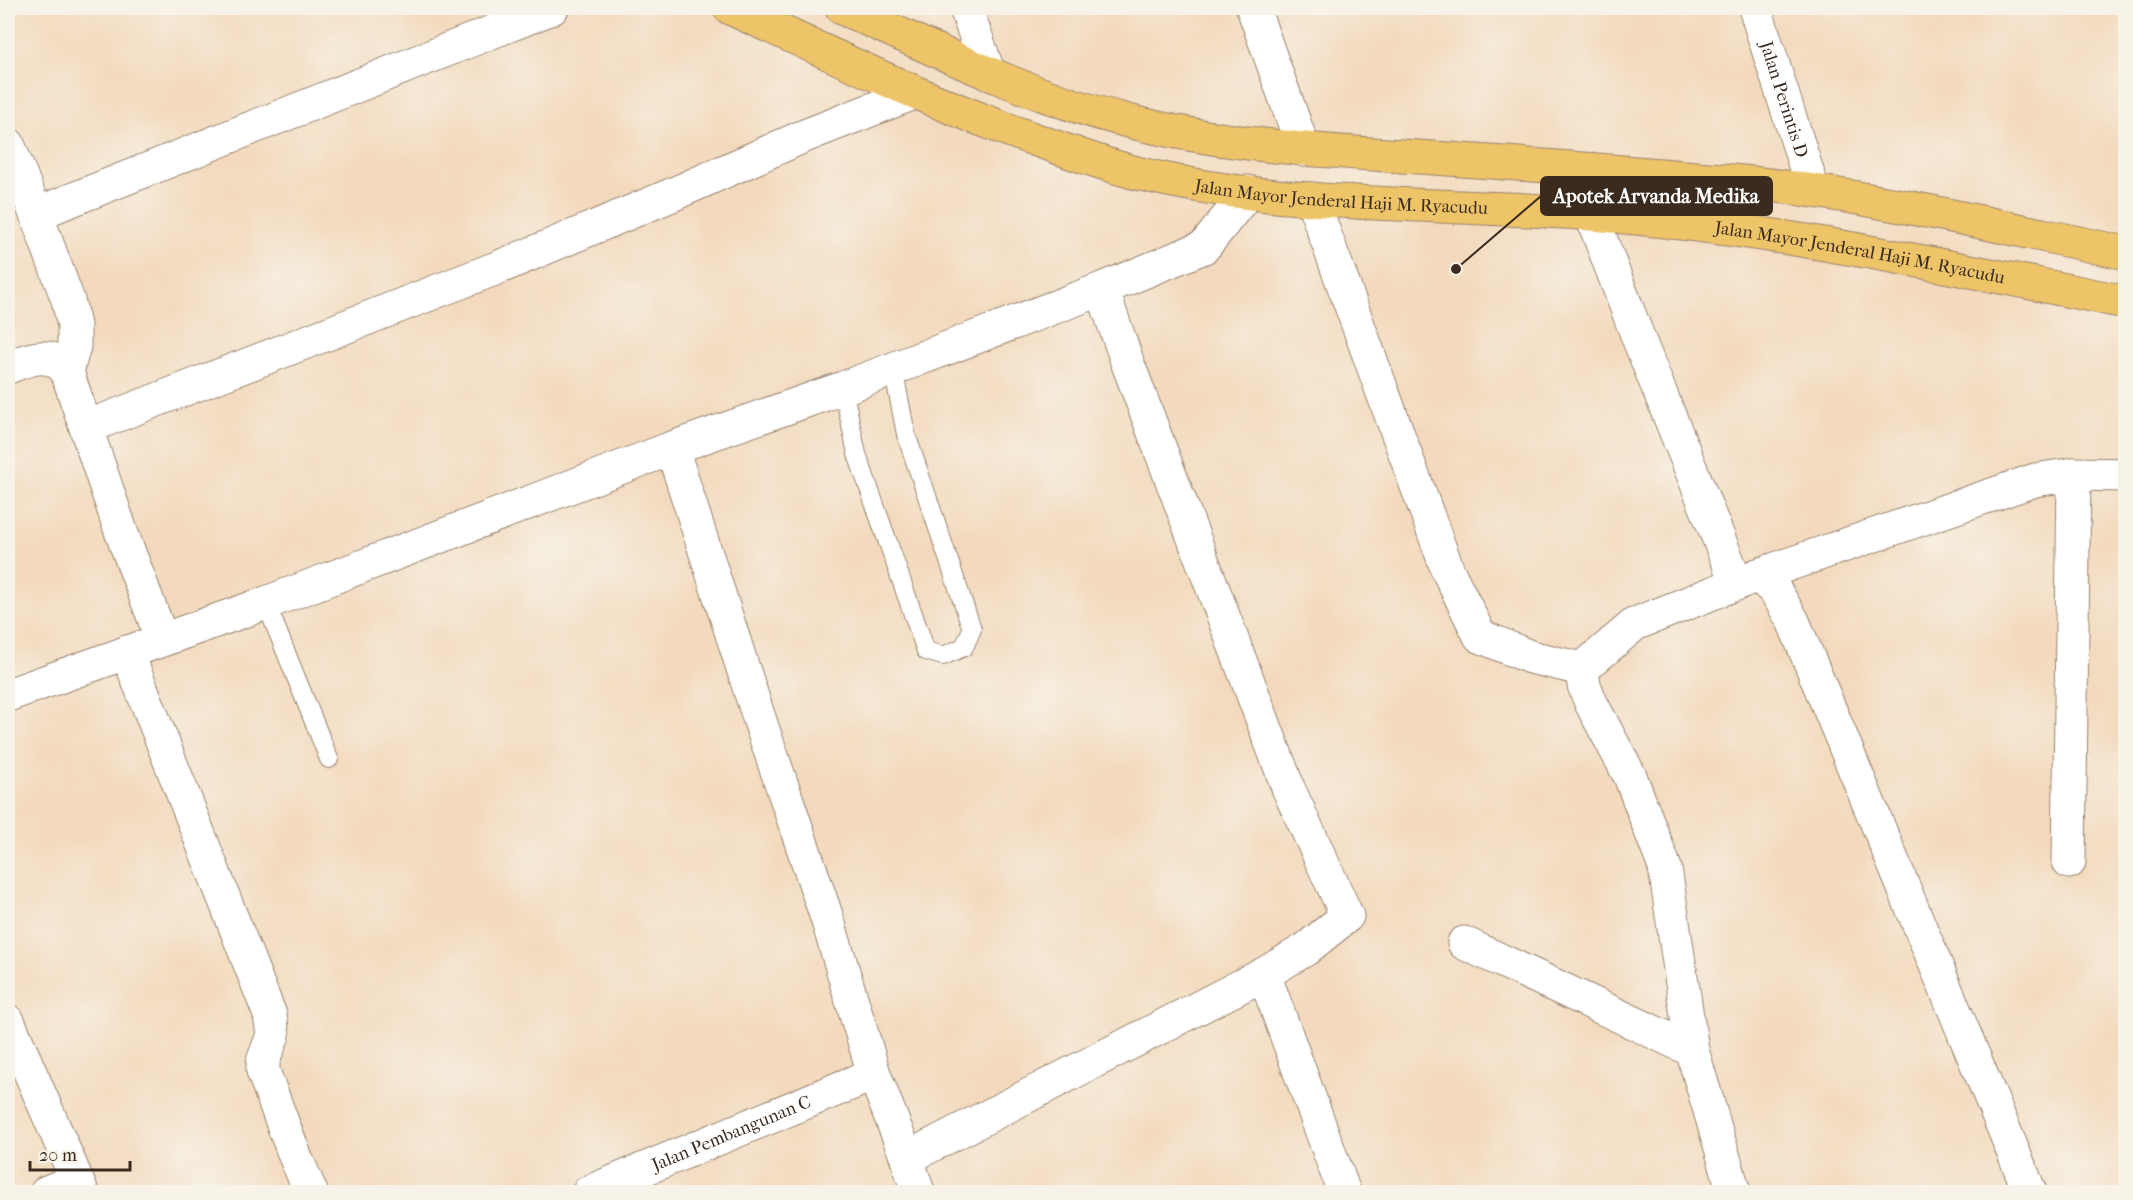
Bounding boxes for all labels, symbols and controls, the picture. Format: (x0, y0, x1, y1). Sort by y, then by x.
street label: Jalan Perintis D (1755, 37, 1813, 160)
street label: Jalan Mayor Jenderal Haji M. Ryacudu (1191, 174, 1488, 218)
callout: Apotek Arvanda Medika (1541, 177, 1772, 215)
text: Apotek Arvanda Medika (1551, 185, 1760, 208)
street label: Jalan Mayor Jenderal Haji M. Ryacudu (1712, 217, 2007, 288)
street label: Jalan Pembangunan C (647, 1091, 814, 1176)
scale bar (30, 1134, 130, 1172)
text: 20 m (39, 1145, 77, 1166)

